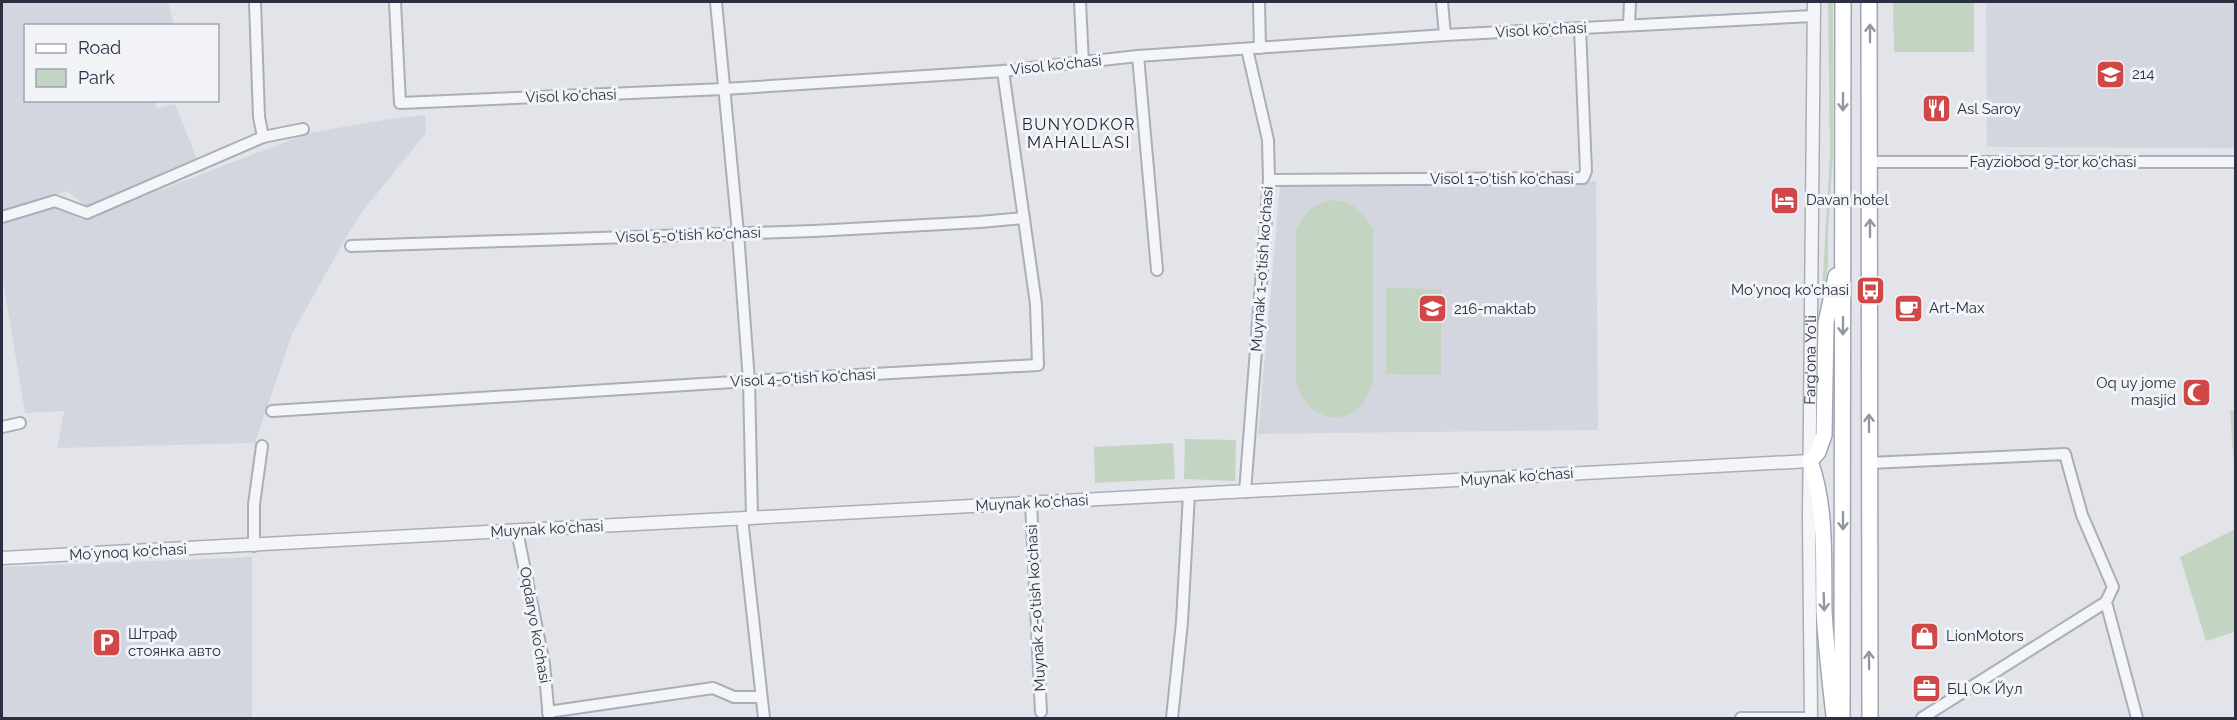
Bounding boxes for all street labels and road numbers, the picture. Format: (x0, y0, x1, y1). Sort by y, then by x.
street label: Visol ko'chasi (1495, 19, 1587, 41)
street label: Visol ko'chasi (1010, 51, 1102, 79)
street label: Visol ko'chasi (525, 85, 617, 107)
street label: Fayziobod 9-tor ko'chasi (1970, 153, 2136, 171)
street label: Visol 1-o'tish ko'chasi (1430, 170, 1574, 188)
street label: Muynak 1-o'tish ko'chasi (1247, 186, 1277, 352)
street label: Visol 5-o'tish ko'chasi (615, 223, 761, 247)
street label: Farg'ona Yo'li (1801, 315, 1820, 405)
street label: Visol 4-o'tish ko'chasi (730, 365, 876, 391)
street label: Muynak ko'chasi (1460, 464, 1574, 490)
street label: Muynak ko'chasi (975, 491, 1089, 515)
street label: Muynak ko'chasi (490, 517, 604, 541)
street label: Muynak 2-o'tish ko'chasi (1023, 524, 1049, 692)
street label: Moʻynoq ko'chasi (69, 540, 187, 564)
street label: Oqdaryo ko'chasi (516, 565, 554, 685)

